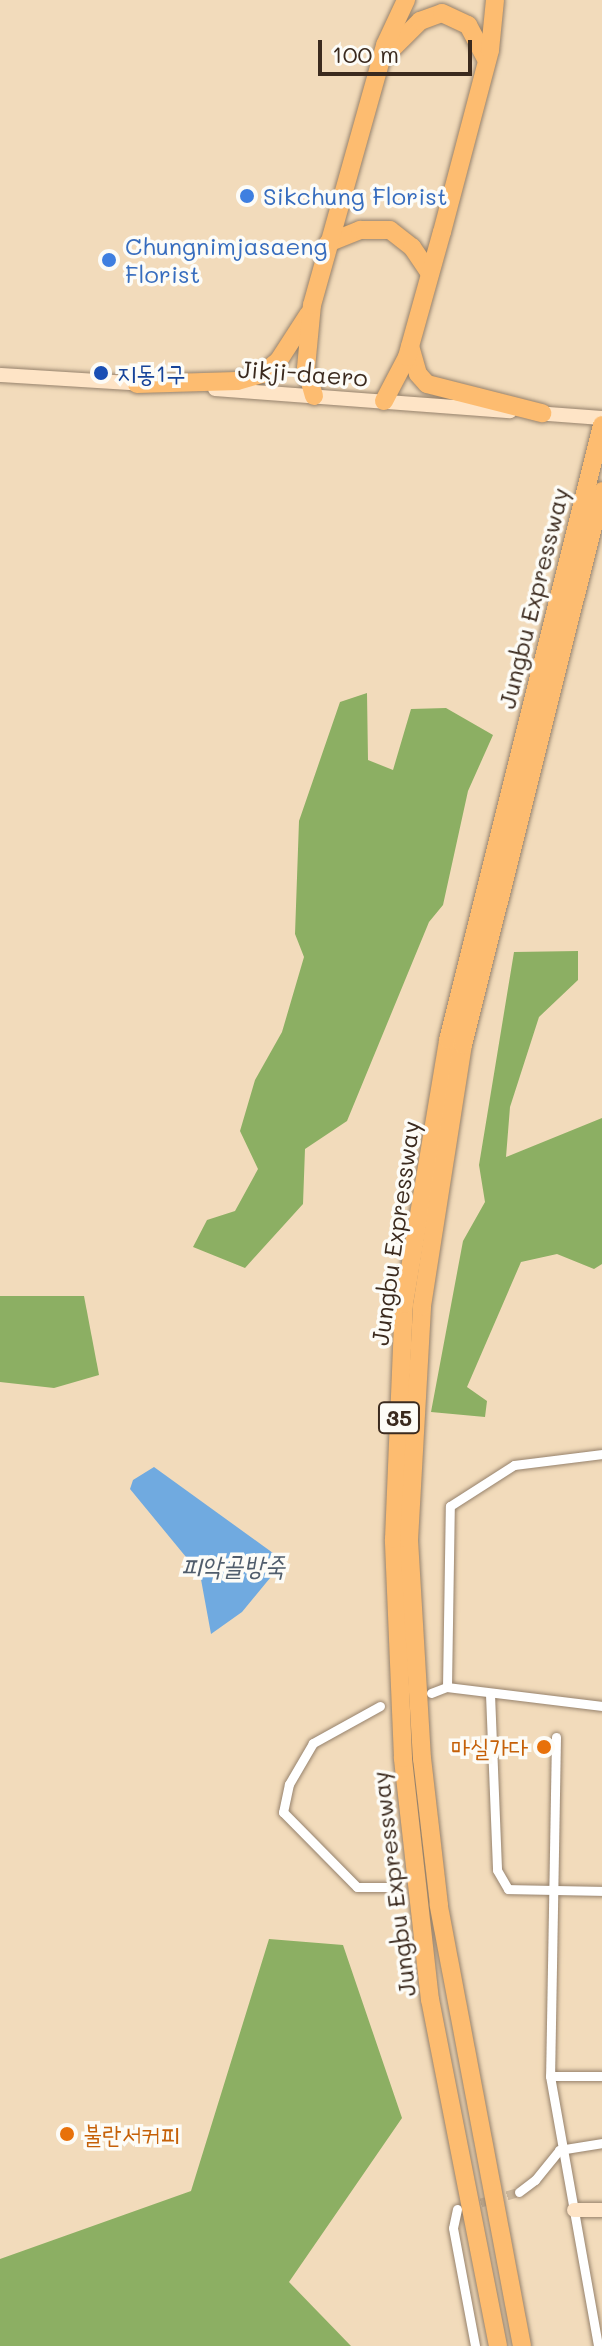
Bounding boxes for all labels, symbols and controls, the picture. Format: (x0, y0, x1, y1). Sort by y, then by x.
scale bar (322, 24, 476, 74)
text: 100 m (332, 38, 399, 69)
place label: Sikchung Florist (263, 182, 448, 210)
marker: Sikchung Florist (238, 187, 256, 205)
place label: Chungnimjasaeng Florist (125, 232, 327, 288)
marker: Chungnimjasaeng Florist (100, 251, 118, 269)
street label: Jikji-daero (237, 354, 369, 392)
place label: 지동1구 (117, 359, 186, 387)
marker: 지동1구 (92, 364, 110, 382)
street label: Jungbu Expressway (492, 485, 574, 711)
street label: Jungbu Expressway (365, 1119, 425, 1347)
road number: 35 (377, 1400, 421, 1436)
water label: 피악골방죽 (181, 1550, 285, 1582)
place label: 마실가다 (451, 1733, 528, 1761)
marker: 마실가다 (535, 1738, 553, 1756)
street label: Jungbu Expressway (365, 1770, 421, 1998)
place label: 불란서커피 (83, 2120, 180, 2148)
marker: 불란서커피 (58, 2125, 76, 2143)

